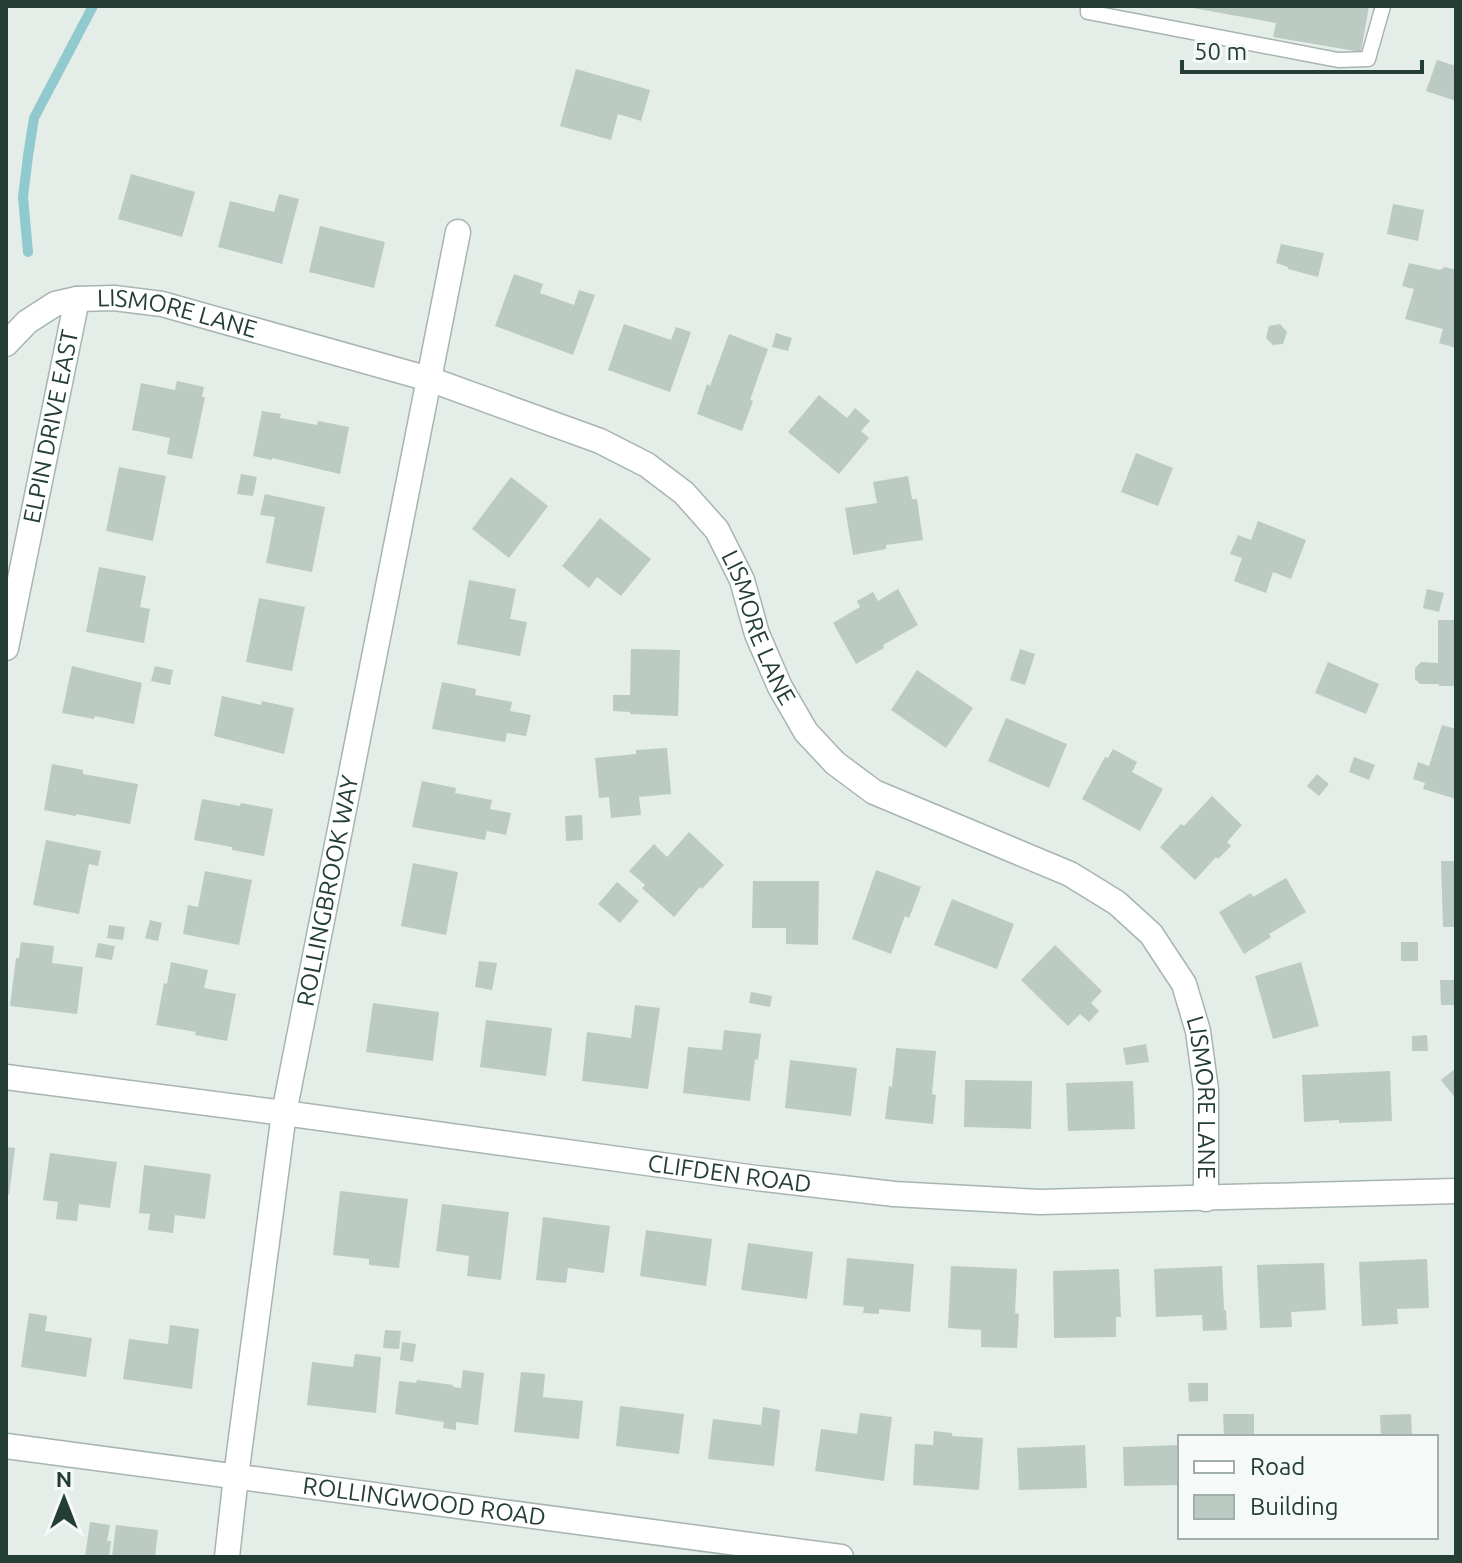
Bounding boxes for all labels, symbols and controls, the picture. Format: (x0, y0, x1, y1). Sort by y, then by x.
scale bar (1182, 24, 1422, 74)
text: 50 m (1194, 38, 1247, 65)
street label: LISMORE LANE (97, 284, 260, 343)
street label: ELPIN DRIVE EAST (18, 327, 83, 526)
street label: LISMORE LANE (716, 546, 801, 709)
street label: ROLLINGBROOK WAY (291, 773, 363, 1009)
street label: LISMORE LANE (1181, 1013, 1220, 1179)
street label: CLIFDEN ROAD (646, 1149, 813, 1197)
legend (1178, 1435, 1438, 1539)
text: Road (1250, 1453, 1305, 1480)
north arrow (24, 1459, 104, 1539)
text: N (56, 1466, 72, 1491)
street label: ROLLINGWOOD ROAD (301, 1472, 548, 1531)
text: Building (1250, 1493, 1338, 1520)

